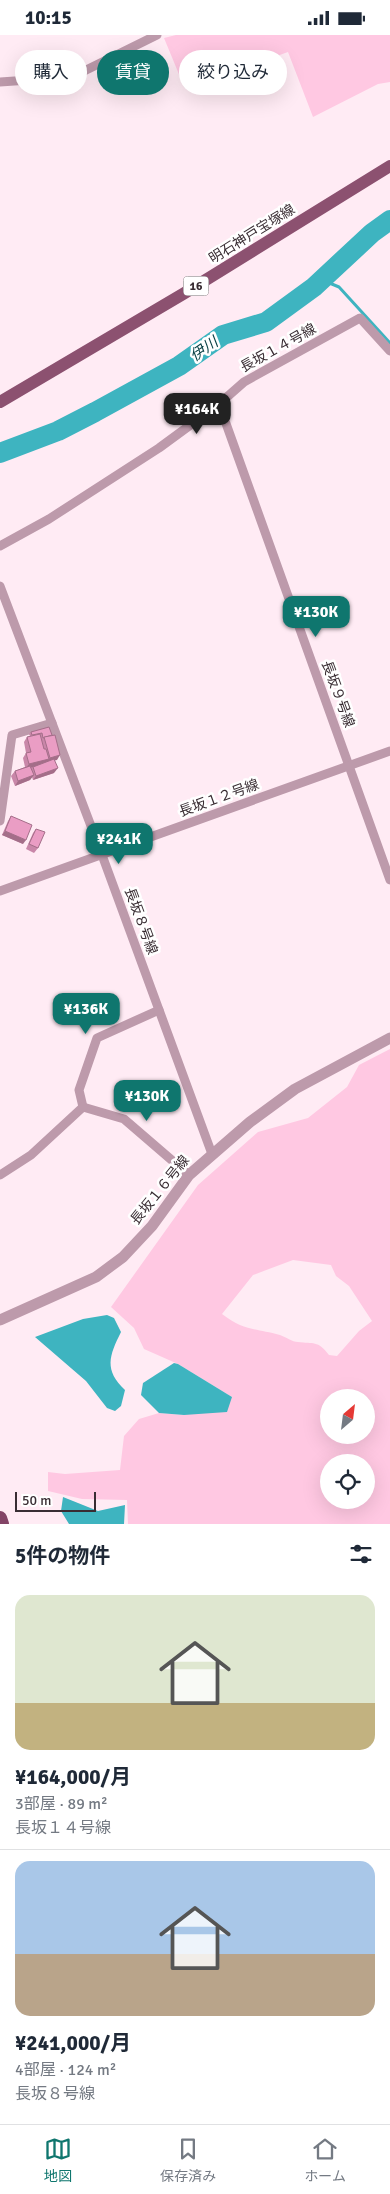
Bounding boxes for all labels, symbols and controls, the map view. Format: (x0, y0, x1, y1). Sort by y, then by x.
text: 10:15 (25, 6, 72, 30)
chip: 購入 (15, 50, 87, 95)
chip: 賃貸 (97, 50, 169, 95)
chip: 絞り込み (179, 50, 287, 95)
street label: 明石神戸宝塚線 (206, 201, 298, 267)
road number: 16 (184, 277, 208, 295)
street label: 長坂１４号線 (237, 320, 319, 376)
water label: 伊川 (187, 332, 223, 365)
pin: ¥164K (162, 393, 232, 435)
text: ¥164K (175, 399, 219, 419)
pin: ¥130K (281, 595, 351, 638)
text: ¥130K (294, 602, 338, 622)
street label: 長坂９号線 (318, 658, 358, 730)
street label: 長坂１２号線 (177, 776, 261, 820)
pin: ¥241K (84, 823, 154, 865)
text: ¥241K (97, 829, 141, 849)
street label: 長坂８号線 (121, 885, 161, 957)
pin: ¥136K (51, 993, 121, 1035)
text: ¥136K (64, 999, 108, 1019)
pin: ¥130K (112, 1079, 182, 1122)
text: ¥130K (125, 1086, 169, 1106)
street label: 長坂１６号線 (127, 1152, 193, 1228)
north arrow (320, 1389, 375, 1444)
map controls (320, 1389, 375, 1509)
button: locate (320, 1454, 375, 1509)
scale bar (15, 1489, 96, 1512)
text: 50 m (22, 1492, 51, 1509)
icon: filters (347, 1540, 375, 1568)
text: 5件の物件 (15, 1543, 110, 1569)
icon: home (150, 1628, 240, 1718)
text: ¥164,000/月 (15, 1764, 131, 1790)
text: 3部屋 · 89 m² (15, 1794, 108, 1814)
text: 長坂１４号線 (15, 1818, 111, 1838)
icon: home (150, 1893, 240, 1983)
text: ¥241,000/月 (15, 2030, 131, 2056)
text: 4部屋 · 124 m² (15, 2060, 116, 2080)
text: 長坂８号線 (15, 2084, 95, 2104)
tab: 地図 (44, 2135, 72, 2185)
tab: 保存済み (160, 2135, 216, 2185)
tab: ホーム (304, 2135, 346, 2185)

